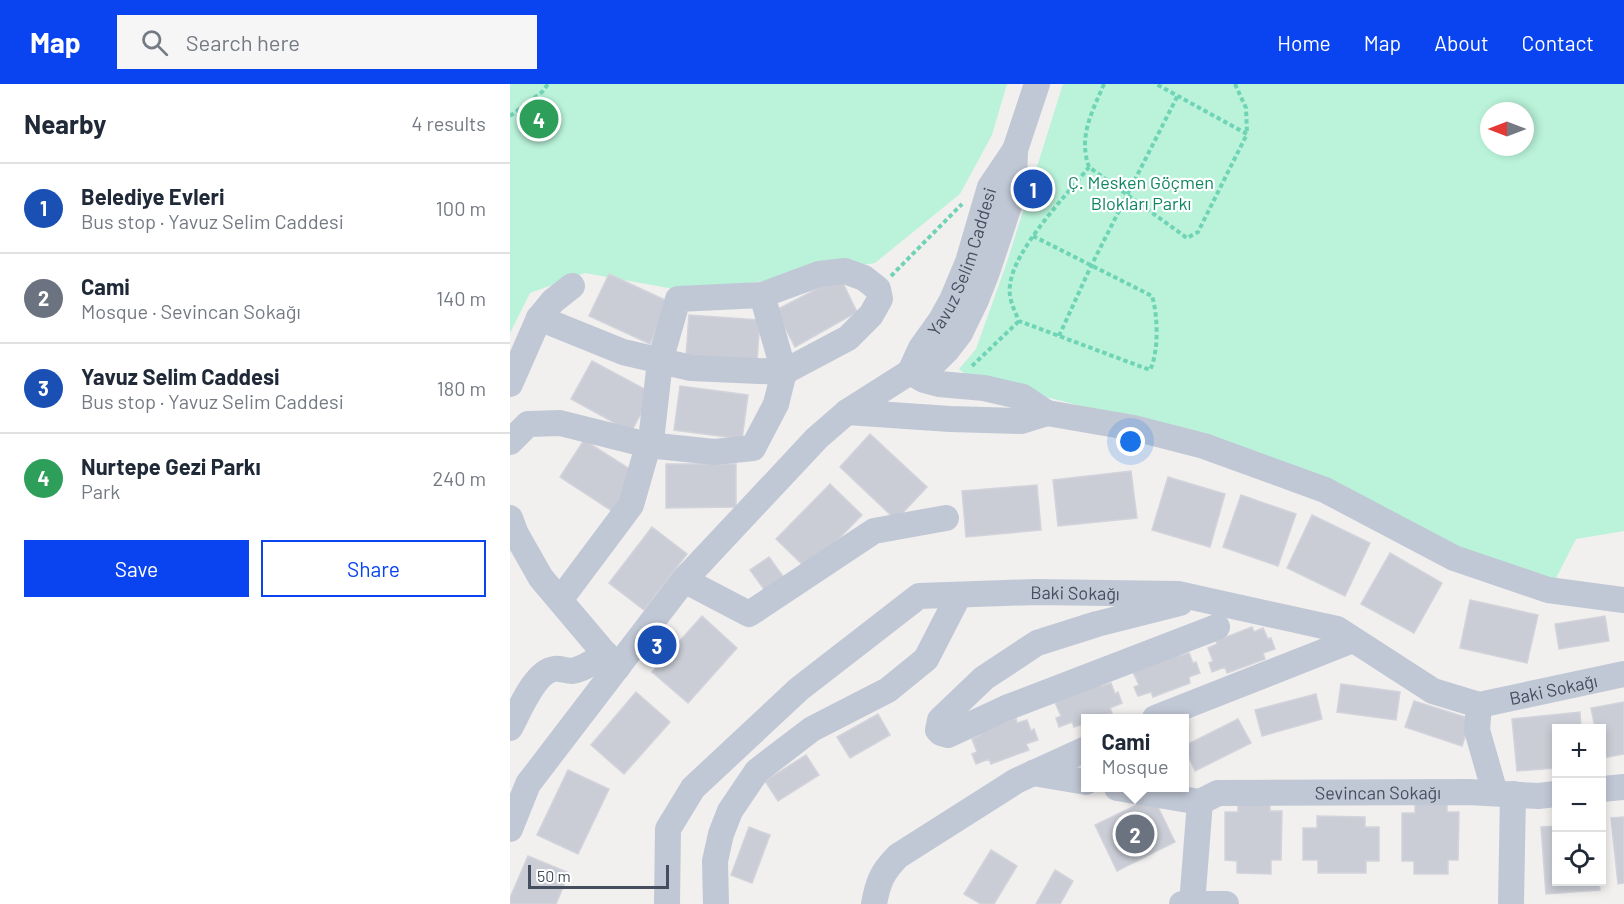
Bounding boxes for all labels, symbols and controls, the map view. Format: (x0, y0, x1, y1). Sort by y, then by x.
search box (117, 15, 537, 69)
text: Map (30, 25, 81, 59)
icon: search (138, 26, 171, 59)
text: Search here (186, 29, 300, 55)
text: Home (1277, 30, 1331, 55)
text: Map (1364, 30, 1401, 55)
text: About (1434, 30, 1489, 55)
text: Contact (1522, 30, 1594, 55)
pin: 4 (519, 96, 558, 141)
north arrow (1480, 102, 1534, 156)
text: Nearby (24, 108, 106, 139)
text: 4 results (411, 111, 486, 135)
pin: 1 (1014, 166, 1052, 212)
park label: Ç. Mesken Göçmen Blokları Parkı (1068, 171, 1214, 214)
text: Belediye Evleri (81, 183, 225, 209)
street label: Yavuz Selim Caddesi (922, 185, 1000, 340)
text: 1 (40, 196, 47, 220)
text: 100 m (436, 196, 486, 220)
text: Bus stop · Yavuz Selim Caddesi (81, 209, 344, 233)
text: Cami (81, 273, 130, 299)
text: 2 (38, 286, 49, 310)
text: 140 m (436, 286, 486, 310)
text: Mosque · Sevincan Sokağı (81, 299, 301, 323)
text: Yavuz Selim Caddesi (81, 363, 280, 389)
text: 3 (38, 376, 49, 400)
text: 180 m (437, 376, 486, 400)
text: Bus stop · Yavuz Selim Caddesi (81, 389, 344, 413)
your location (1116, 427, 1145, 456)
text: Nurtepe Gezi Parkı (81, 453, 261, 479)
text: 4 (37, 466, 50, 490)
text: 240 m (432, 466, 486, 490)
text: Park (81, 479, 120, 503)
button: Save (24, 540, 249, 597)
button: Share (261, 540, 486, 597)
street label: Baki Sokağı (1030, 581, 1120, 604)
pin: 3 (638, 622, 676, 668)
street label: Baki Sokağı (1507, 669, 1599, 709)
popup (1081, 714, 1189, 792)
map controls (1552, 724, 1606, 886)
button: + (1552, 724, 1606, 778)
text: Cami (1101, 728, 1150, 754)
text: Mosque (1101, 754, 1169, 778)
button: − (1552, 778, 1606, 832)
street label: Sevincan Sokağı (1315, 781, 1441, 804)
pin: 2 (1116, 812, 1154, 856)
button: locate (1552, 832, 1606, 886)
scale bar (528, 862, 669, 890)
text: 50 m (537, 866, 571, 885)

